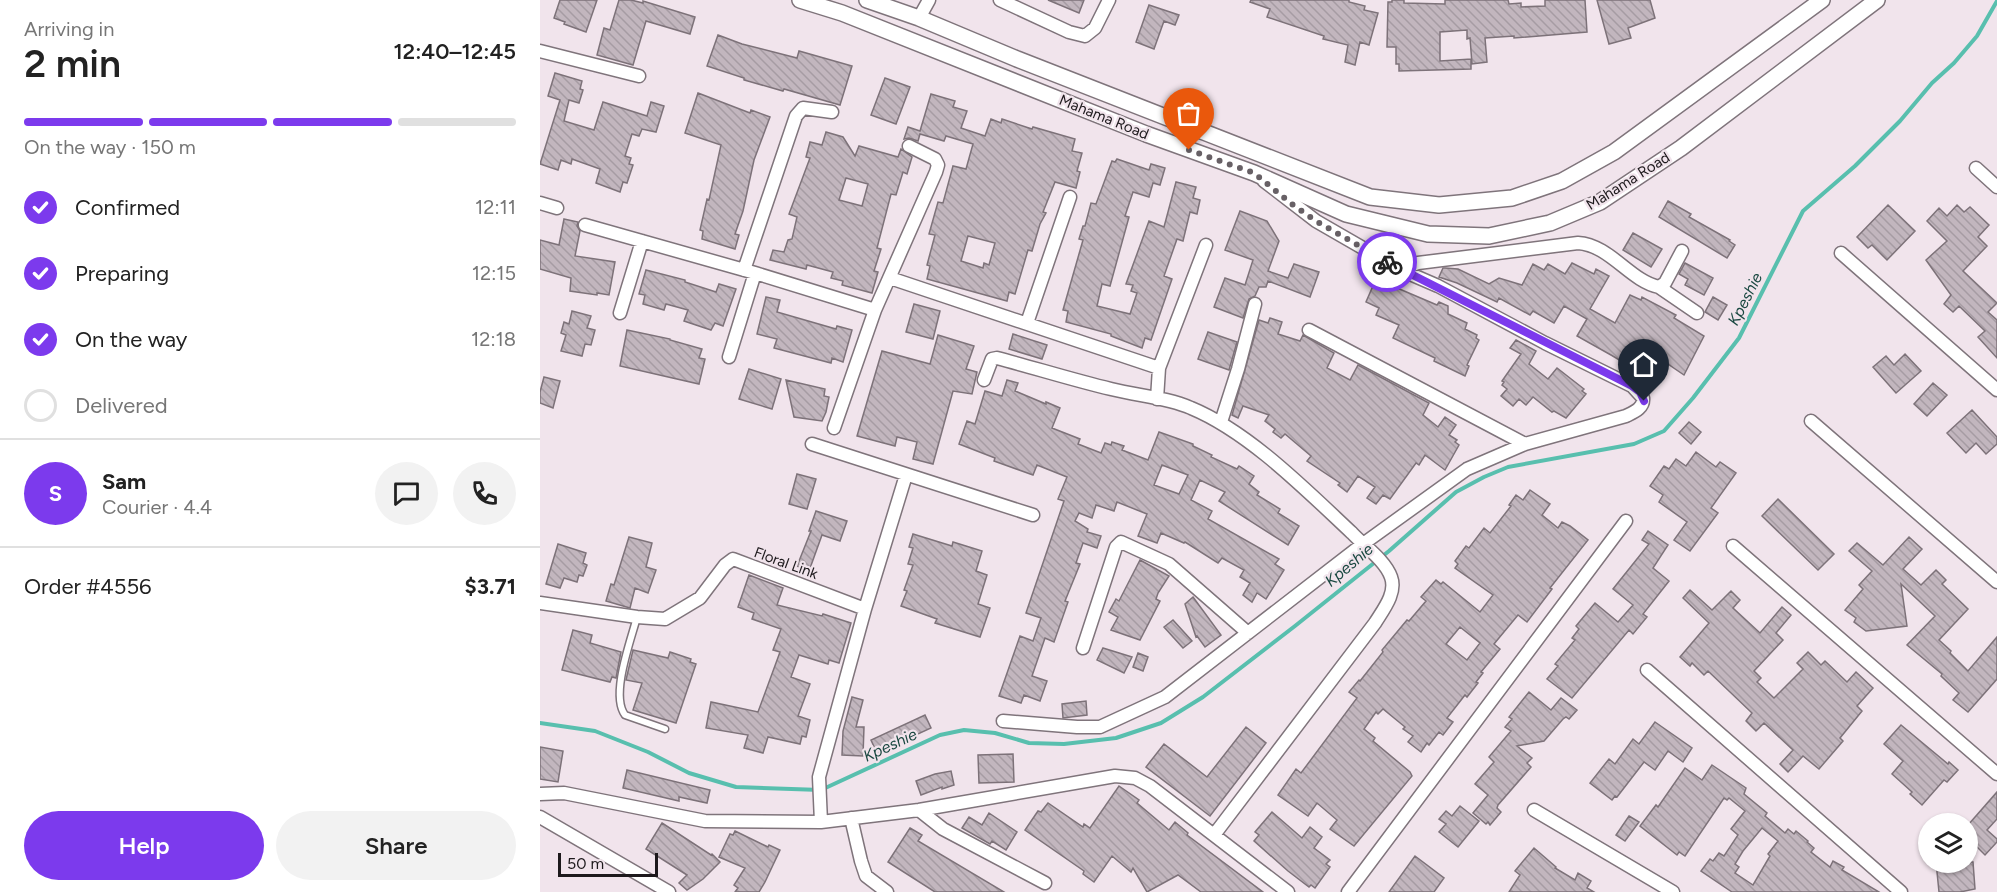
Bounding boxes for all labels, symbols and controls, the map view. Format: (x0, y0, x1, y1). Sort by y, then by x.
text: Arriving in (24, 17, 114, 41)
text: 12:40–12:45 (393, 38, 516, 65)
text: 2 min (24, 40, 121, 87)
pin (1163, 88, 1214, 150)
street label: Mahama Road (1057, 91, 1151, 143)
icon: bag (1172, 97, 1205, 130)
text: On the way · 150 m (24, 135, 196, 159)
street label: Mahama Road (1583, 148, 1673, 214)
icon: check (24, 191, 57, 224)
text: Confirmed (75, 194, 180, 221)
text: 12:11 (475, 195, 516, 219)
courier (1357, 232, 1417, 292)
icon: bike (1371, 246, 1404, 279)
icon: check (24, 257, 57, 290)
text: Preparing (75, 260, 169, 287)
text: 12:15 (472, 261, 516, 285)
water label: Kpeshie (1724, 269, 1766, 329)
icon: check (24, 323, 57, 356)
text: On the way (75, 326, 187, 353)
text: 12:18 (471, 327, 516, 351)
pin (1618, 339, 1669, 401)
icon: home (1627, 348, 1660, 381)
text: Delivered (75, 392, 168, 419)
button: chat (375, 462, 438, 525)
button: phone (453, 462, 516, 525)
text: Sam (102, 468, 146, 495)
text: S (49, 480, 62, 507)
text: Courier · 4.4 (102, 495, 212, 519)
water label: Kpeshie (1321, 539, 1377, 591)
street label: Floral Link (752, 543, 821, 583)
text: Order #4556 (24, 573, 152, 600)
text: $3.71 (465, 573, 516, 600)
water label: Kpeshie (860, 724, 920, 766)
button: Help (24, 811, 264, 880)
button: Share (276, 811, 516, 880)
map controls (1918, 813, 1978, 873)
button: layers (1918, 813, 1978, 873)
scale bar (558, 850, 658, 878)
text: 50 m (567, 854, 604, 873)

